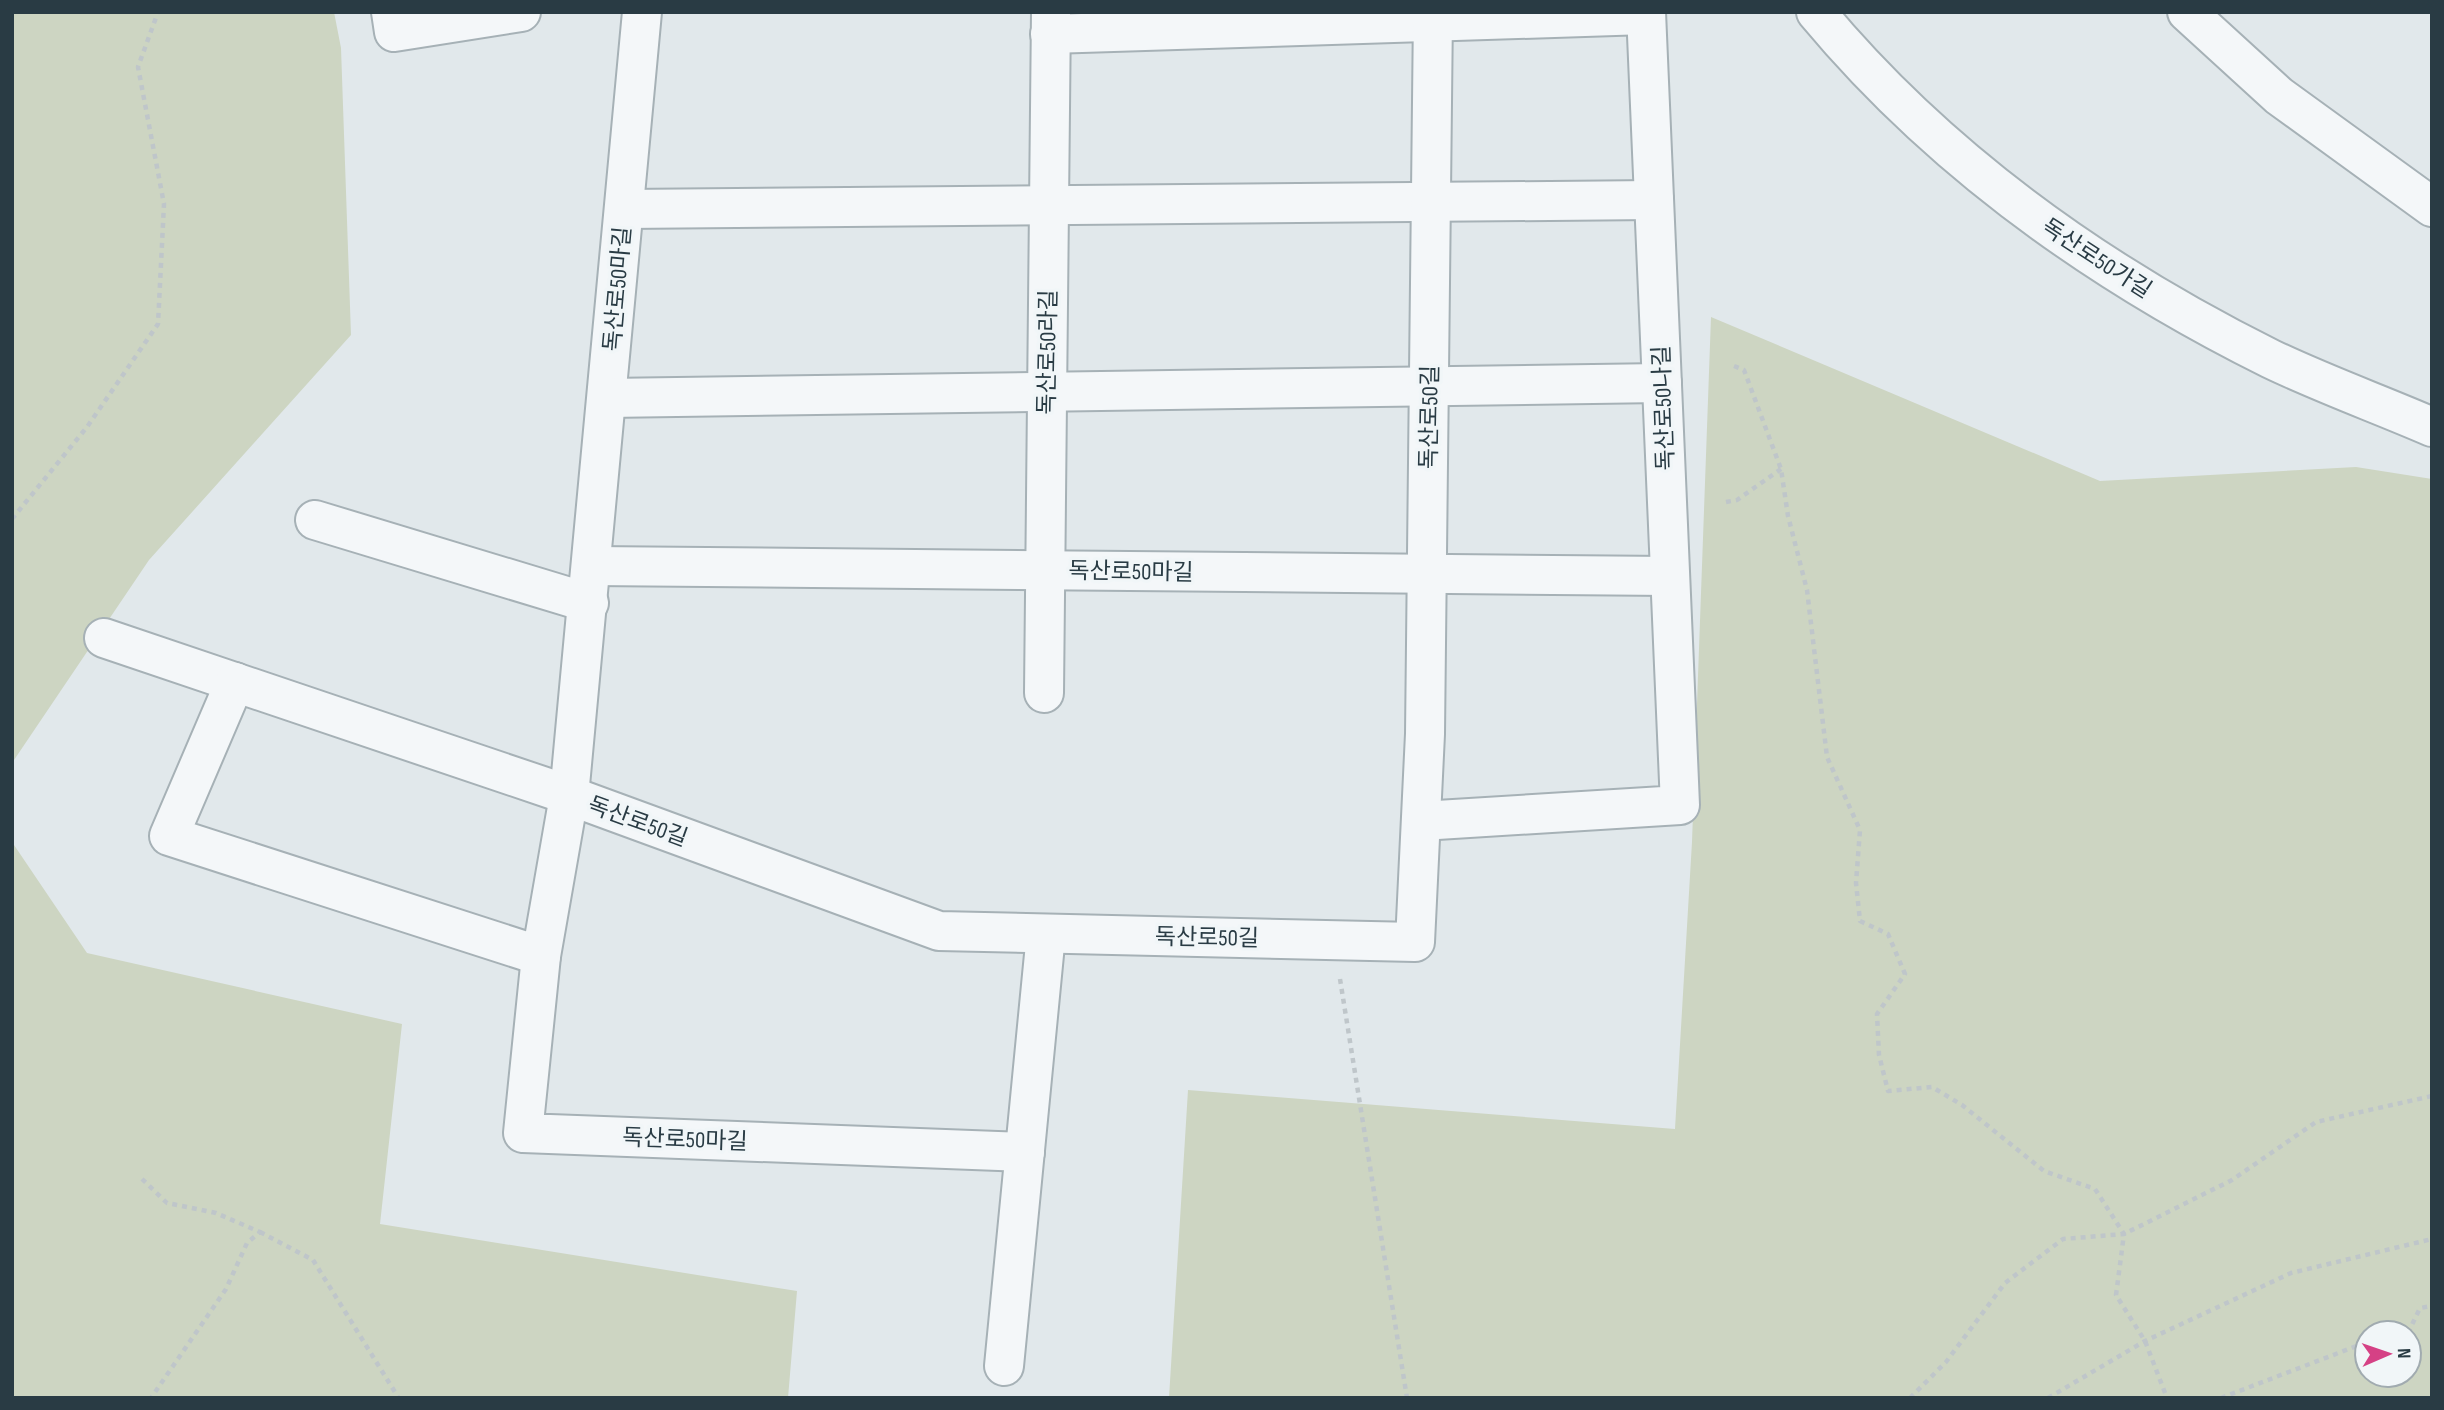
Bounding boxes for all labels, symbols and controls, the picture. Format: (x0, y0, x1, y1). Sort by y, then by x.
street label: 독산로50가길 (2036, 213, 2157, 305)
street label: 독산로50마길 (599, 225, 637, 353)
street label: 독산로50라길 (1033, 289, 1063, 415)
street label: 독산로50나길 (1648, 345, 1680, 471)
street label: 독산로50길 (1415, 365, 1445, 469)
street label: 독산로50마길 (1068, 557, 1194, 587)
street label: 독산로50길 (584, 791, 691, 853)
street label: 독산로50길 (1155, 923, 1259, 953)
street label: 독산로50마길 (622, 1124, 748, 1156)
north arrow (2353, 1319, 2423, 1389)
text: N (2392, 1348, 2415, 1359)

